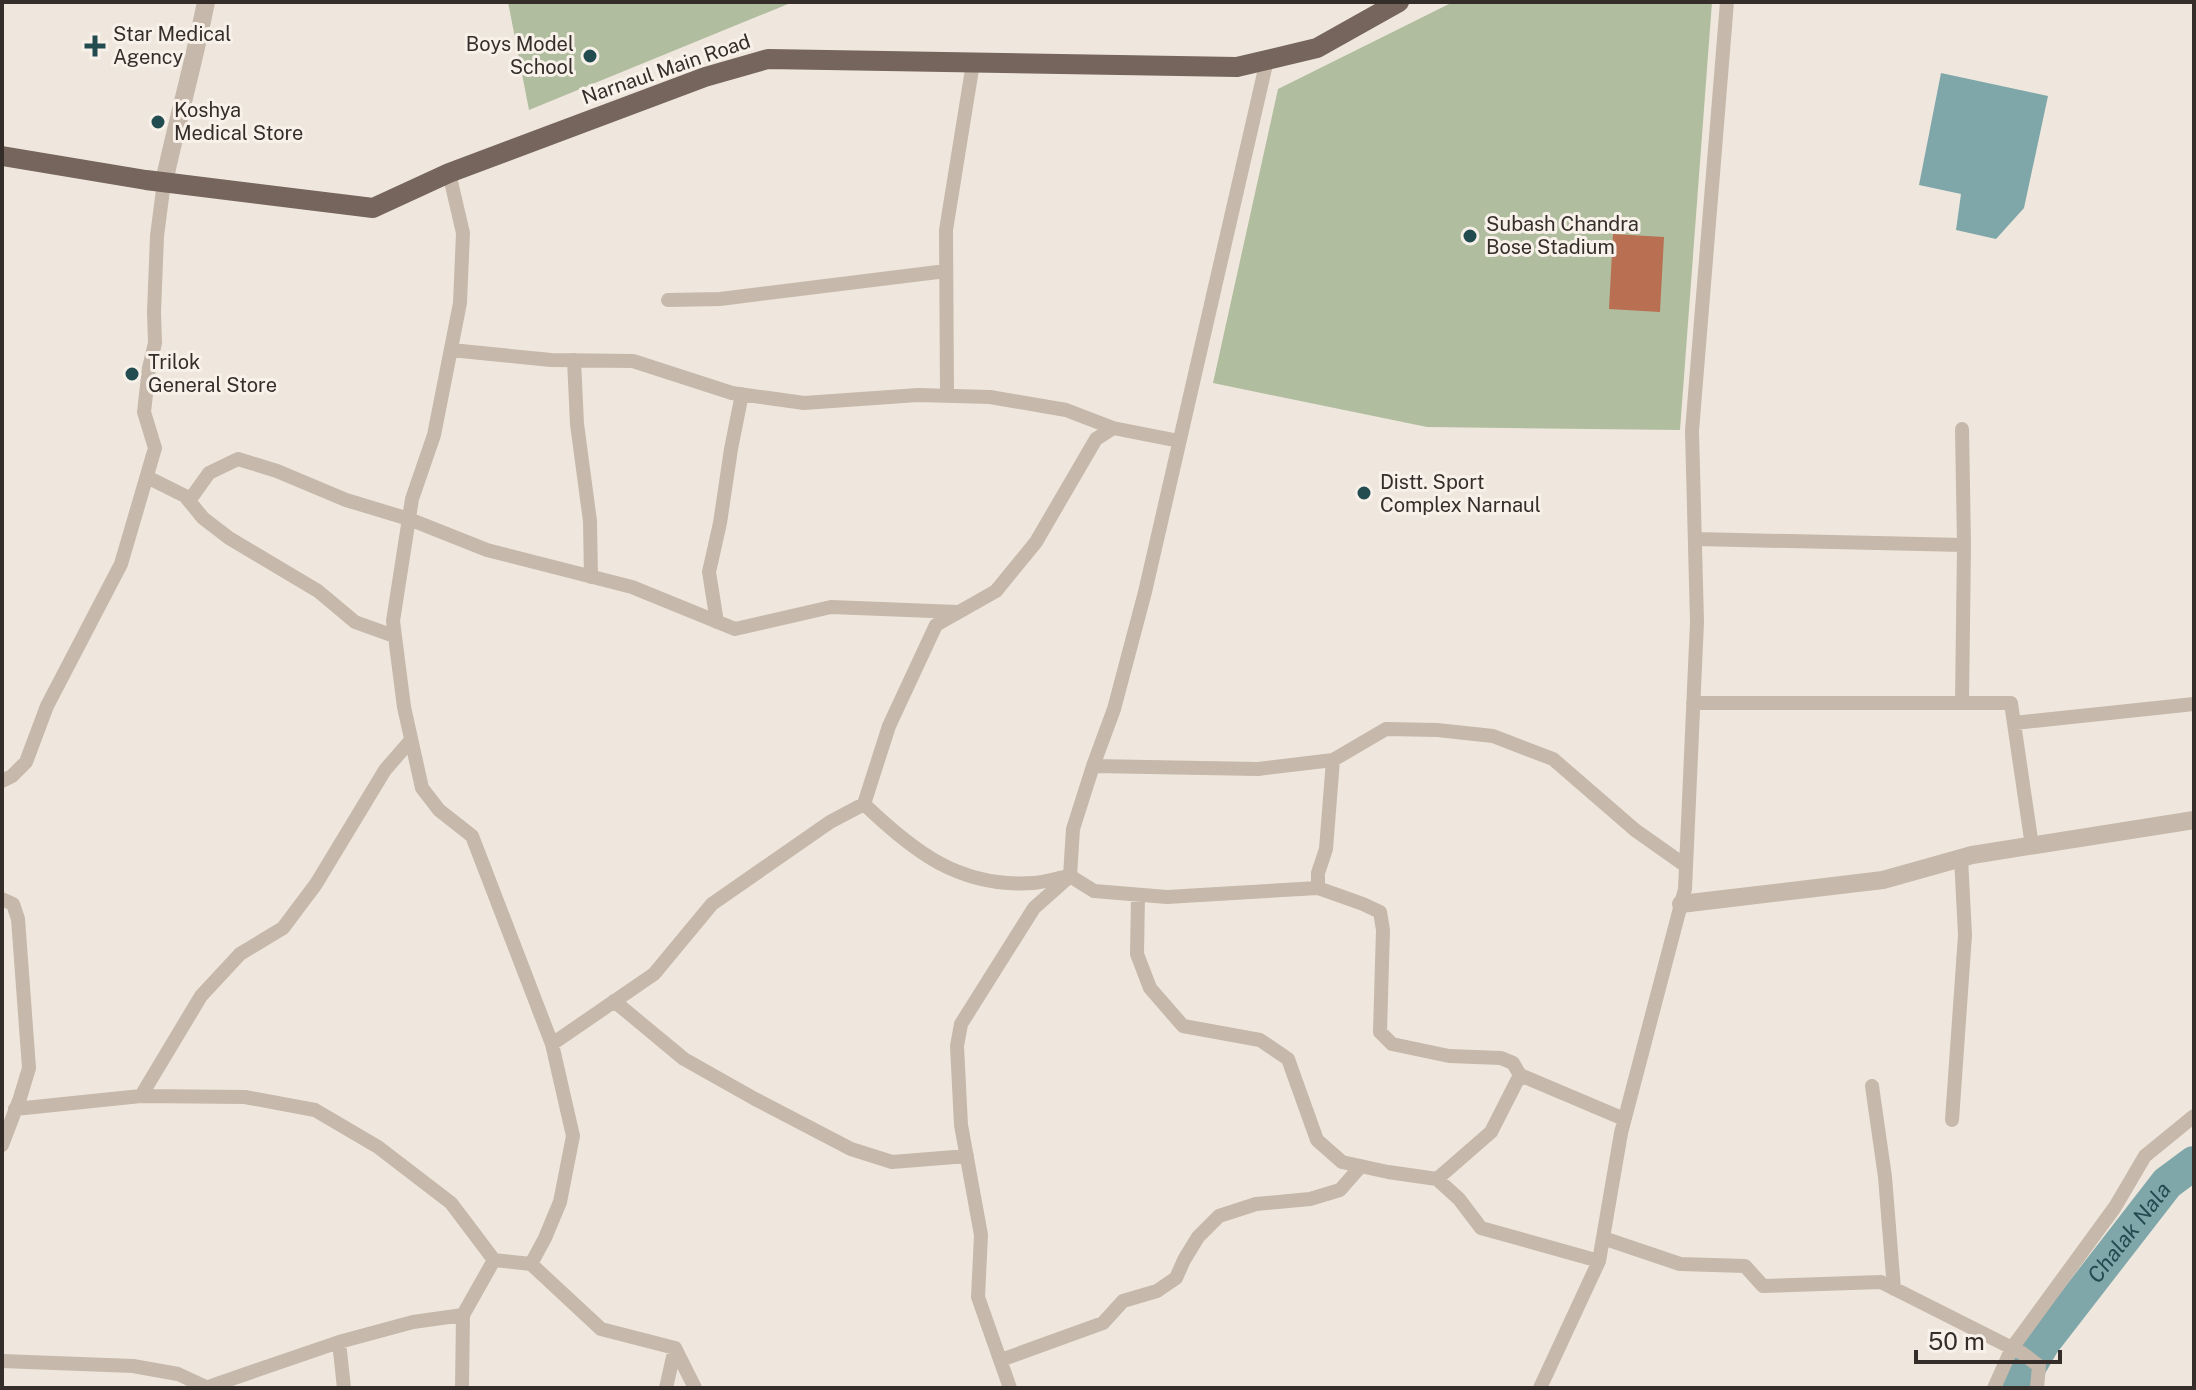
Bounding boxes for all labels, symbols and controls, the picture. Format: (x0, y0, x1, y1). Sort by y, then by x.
place label: Star Medical Agency (113, 22, 231, 69)
street label: Narnaul Main Road (579, 29, 753, 109)
place label: Boys Model School (466, 32, 574, 79)
marker: Star Medical Agency (84, 35, 106, 57)
marker: Boys Model School (581, 47, 599, 65)
place label: Koshya Medical Store (174, 98, 303, 145)
marker: Koshya Medical Store (149, 113, 167, 131)
place label: Subash Chandra Bose Stadium (1486, 212, 1639, 259)
marker: Subash Chandra Bose Stadium (1461, 227, 1479, 245)
place label: Trilok General Store (148, 350, 277, 397)
marker: Trilok General Store (123, 365, 141, 383)
place label: Distt. Sport Complex Narnaul (1380, 470, 1541, 517)
marker: Distt. Sport Complex Narnaul (1355, 484, 1373, 502)
water label: Chalak Nala (2082, 1177, 2176, 1288)
scale bar (1916, 1314, 2060, 1364)
text: 50 m (1928, 1327, 1985, 1355)

